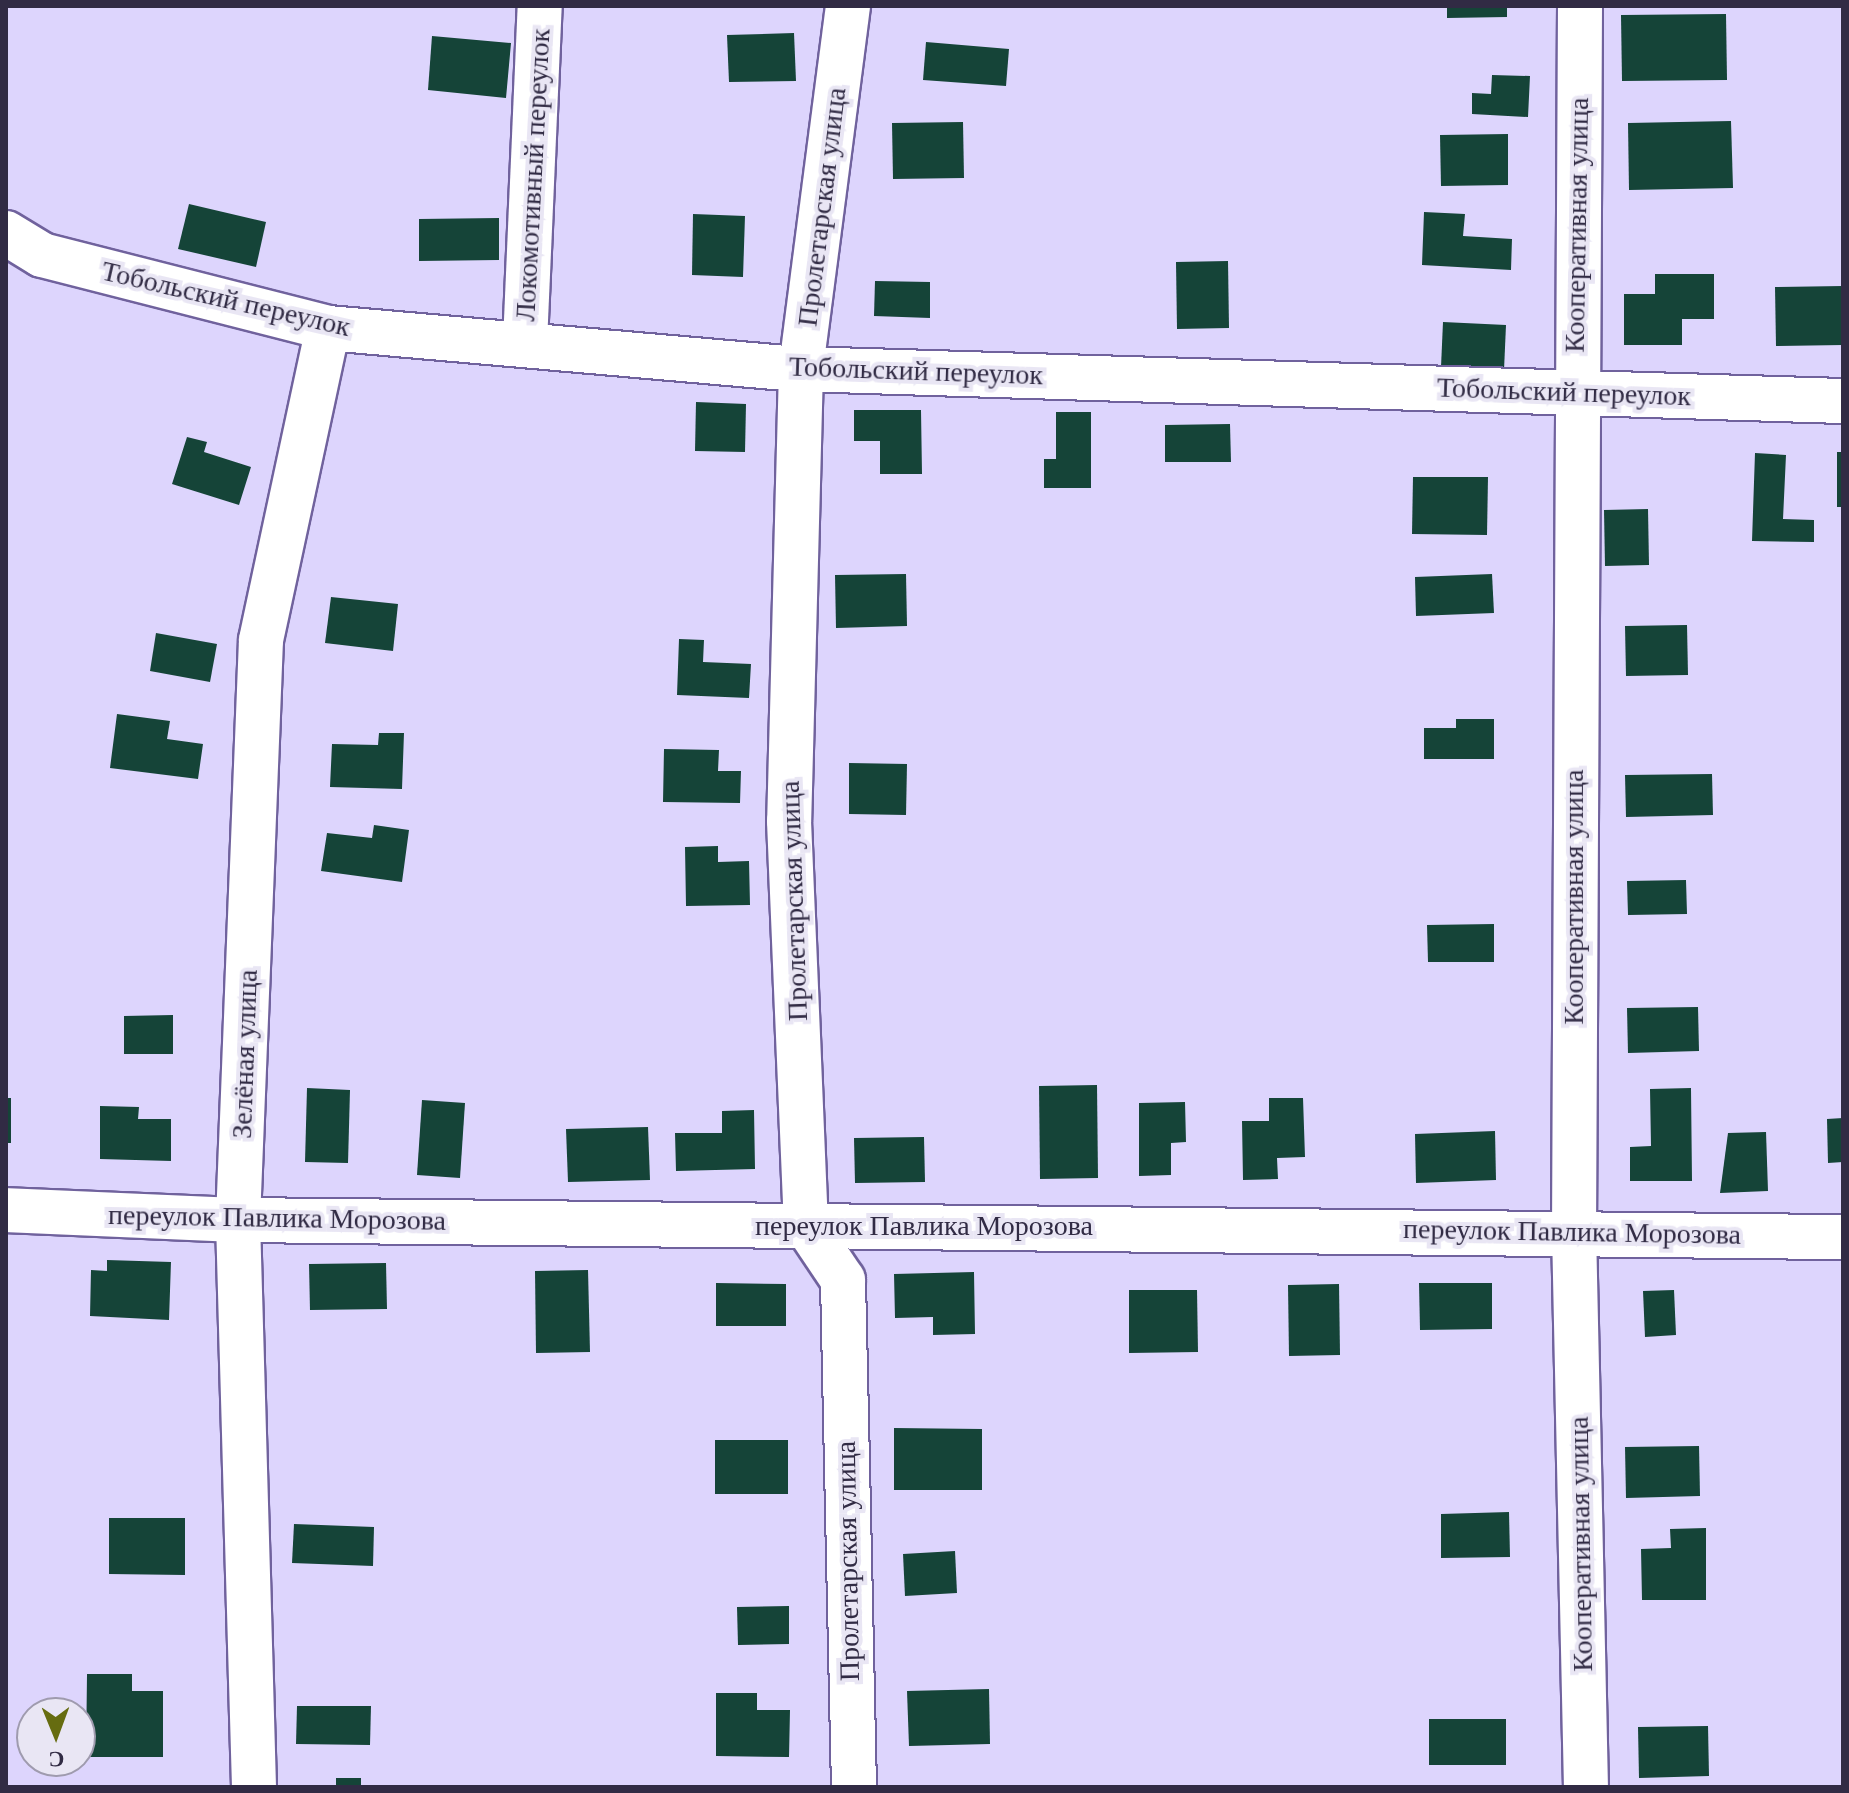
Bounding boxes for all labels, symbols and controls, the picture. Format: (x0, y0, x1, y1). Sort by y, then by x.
street label: Локомотивный переулок (509, 28, 557, 322)
street label: Пролетарская улица (791, 86, 853, 328)
street label: Кооперативная улица (1558, 97, 1596, 353)
street label: Тобольский переулок (98, 254, 354, 344)
street label: Тобольский переулок (788, 350, 1044, 392)
street label: Тобольский переулок (1436, 371, 1692, 413)
street label: Кооперативная улица (1557, 769, 1591, 1025)
street label: Пролетарская улица (773, 780, 815, 1022)
street label: Зелёная улица (225, 969, 265, 1139)
street label: переулок Павлика Морозова (108, 1198, 446, 1238)
street label: переулок Павлика Морозова (755, 1209, 1093, 1243)
street label: переулок Павлика Морозова (1403, 1212, 1741, 1252)
street label: Кооперативная улица (1562, 1416, 1600, 1672)
street label: Пролетарская улица (829, 1441, 867, 1681)
north arrow (16, 1697, 96, 1777)
text: С (48, 1747, 65, 1772)

